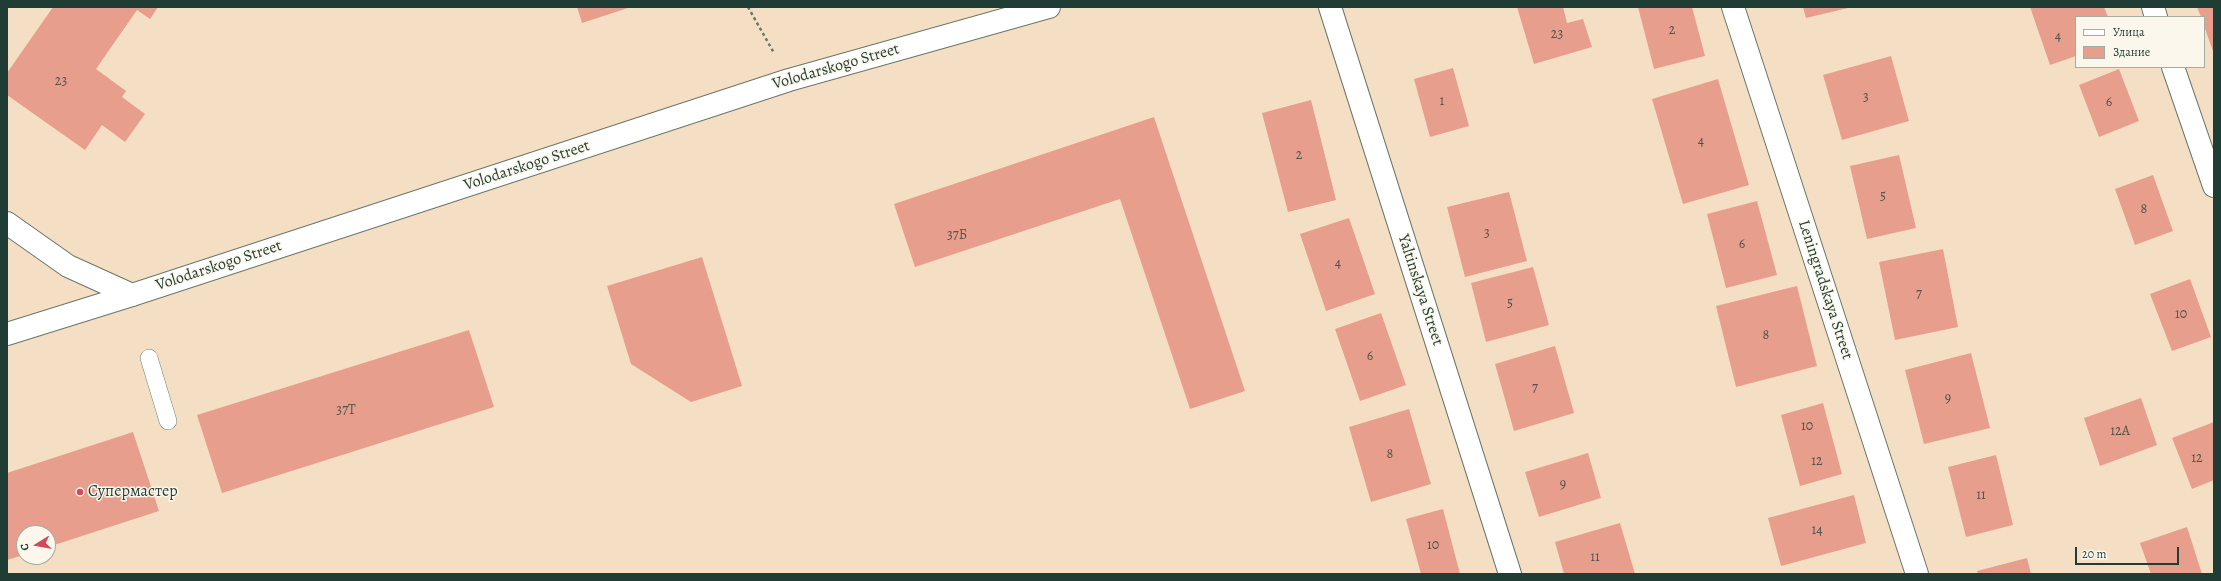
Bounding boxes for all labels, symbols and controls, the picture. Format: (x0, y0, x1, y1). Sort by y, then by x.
legend (2075, 16, 2205, 68)
house number: 2 (1669, 23, 1675, 39)
text: Улица (2113, 24, 2144, 40)
house number: 23 (1551, 27, 1563, 43)
house number: 4 (2055, 29, 2061, 45)
street label: Volodarskogo Street (770, 40, 902, 94)
text: Здание (2113, 44, 2150, 60)
house number: 23 (55, 74, 67, 90)
house number: 3 (1863, 90, 1869, 106)
house number: 1 (1440, 94, 1444, 110)
house number: 6 (2106, 95, 2112, 111)
house number: 4 (1698, 134, 1704, 150)
street label: Volodarskogo Street (462, 137, 592, 195)
house number: 2 (1296, 148, 1302, 164)
house number: 5 (1880, 189, 1886, 205)
house number: 8 (2141, 202, 2147, 218)
street label: Leningradskaya Street (1793, 218, 1857, 362)
house number: 3 (1484, 226, 1490, 242)
house number: 37Б (947, 228, 967, 244)
street label: Yaltinskaya Street (1393, 232, 1447, 348)
street label: Volodarskogo Street (154, 237, 284, 295)
house number: 6 (1739, 237, 1745, 253)
house number: 4 (1335, 256, 1341, 272)
house number: 7 (1916, 287, 1922, 303)
house number: 5 (1507, 296, 1513, 312)
house number: 10 (2175, 307, 2187, 323)
house number: 8 (1763, 328, 1769, 344)
house number: 6 (1367, 349, 1373, 365)
house number: 7 (1532, 381, 1538, 397)
house number: 9 (1945, 391, 1951, 407)
house number: 37Т (336, 403, 356, 419)
house number: 10 (1801, 419, 1813, 435)
house number: 12А (2110, 424, 2130, 440)
house number: 8 (1387, 447, 1393, 463)
house number: 12 (2191, 451, 2203, 467)
house number: 12 (1811, 454, 1823, 470)
house number: 9 (1560, 477, 1566, 493)
place label: Супермастер (88, 482, 178, 502)
marker: Супермастер (75, 487, 85, 497)
house number: 11 (1976, 488, 1986, 504)
house number: 14 (1811, 523, 1823, 539)
north arrow (16, 525, 56, 565)
house number: 10 (1427, 538, 1439, 554)
scale bar (2077, 539, 2181, 565)
text: С (17, 542, 33, 552)
text: 20 m (2082, 546, 2106, 562)
house number: 11 (1590, 550, 1600, 566)

